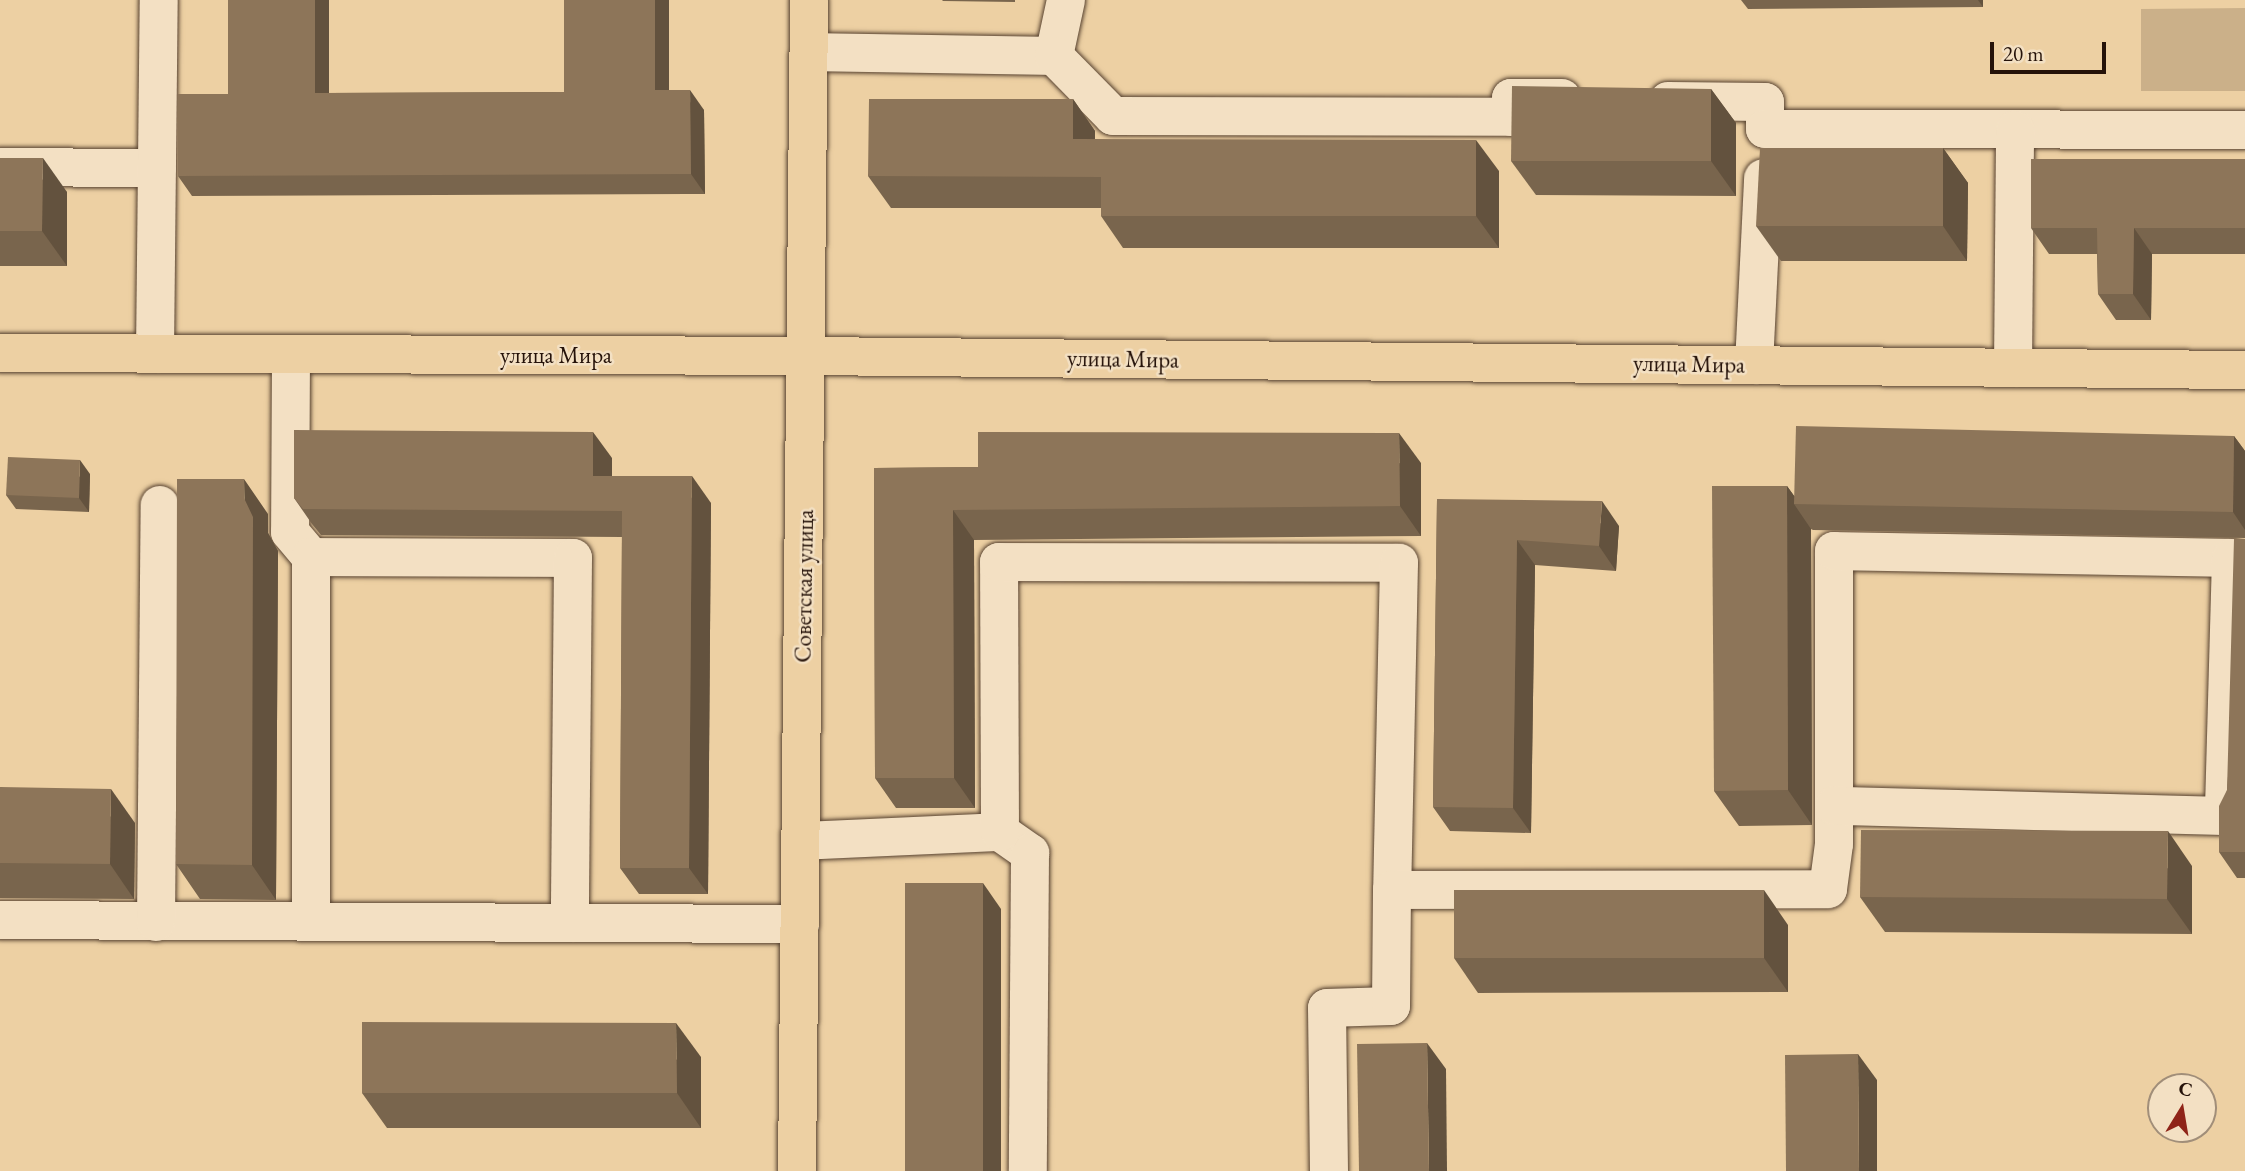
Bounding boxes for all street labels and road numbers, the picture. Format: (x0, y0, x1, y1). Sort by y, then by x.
street label: улица Мира (500, 341, 612, 369)
street label: улица Мира (1067, 344, 1179, 374)
street label: улица Мира (1633, 349, 1745, 379)
street label: Советская улица (789, 509, 819, 663)

